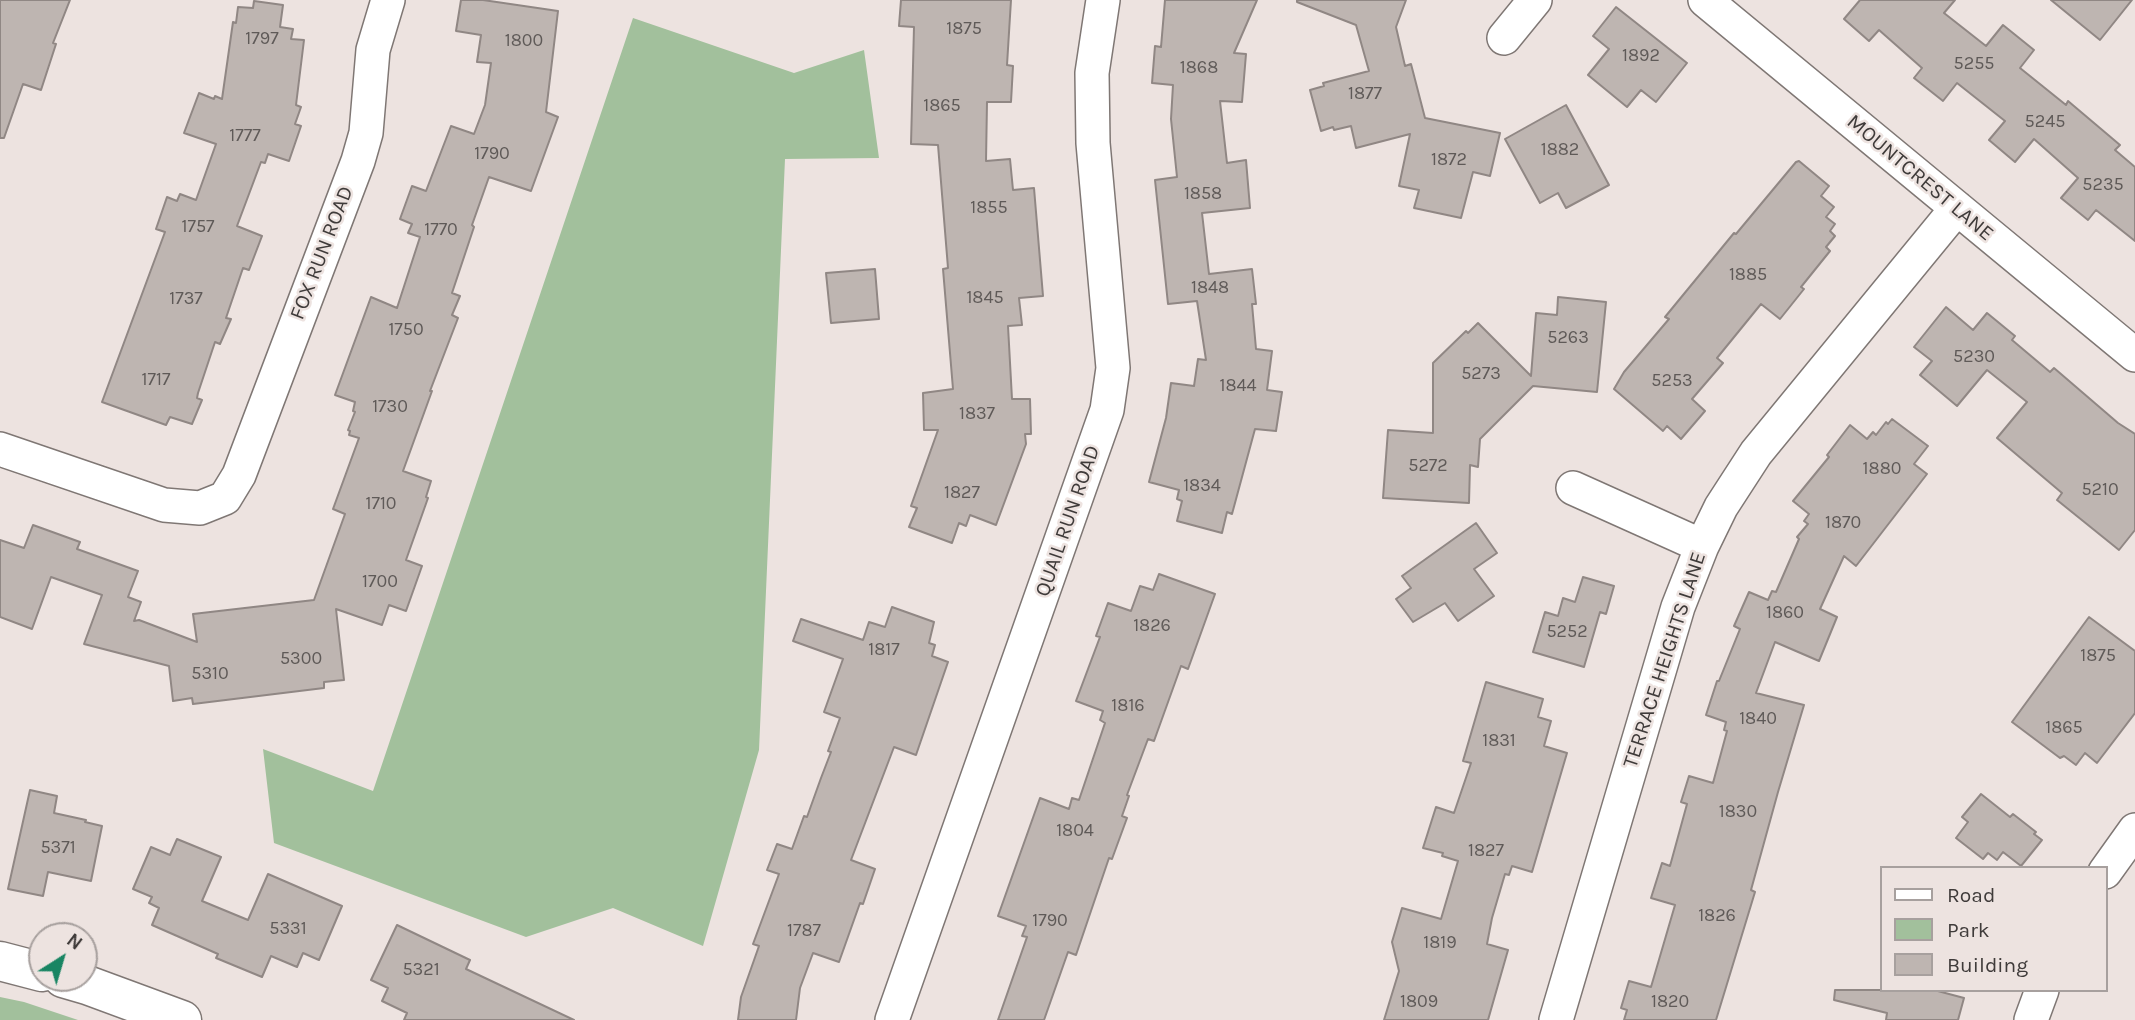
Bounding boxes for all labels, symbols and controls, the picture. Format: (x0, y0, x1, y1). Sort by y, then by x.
house number: 1875 (946, 18, 982, 40)
house number: 1797 (245, 28, 279, 50)
house number: 1800 (505, 30, 543, 52)
house number: 1892 (1622, 45, 1660, 67)
house number: 5255 (1954, 53, 1994, 75)
house number: 1868 (1180, 57, 1218, 79)
house number: 1877 (1348, 83, 1382, 105)
house number: 1865 (923, 95, 961, 117)
street label: MOUNTCREST LANE (1842, 109, 1998, 247)
house number: 5245 (2025, 111, 2065, 133)
house number: 1777 (229, 125, 261, 147)
house number: 1882 (1541, 139, 1579, 161)
house number: 1790 (474, 143, 510, 165)
house number: 1872 (1431, 149, 1467, 171)
house number: 5235 (2082, 174, 2124, 196)
street label: FOX RUN ROAD (285, 183, 359, 323)
house number: 1858 (1184, 183, 1222, 205)
house number: 1855 (970, 197, 1008, 219)
house number: 1757 (181, 216, 215, 238)
house number: 1770 (424, 219, 458, 241)
house number: 1885 (1729, 264, 1767, 286)
house number: 1848 (1191, 277, 1229, 299)
house number: 1845 (966, 287, 1004, 309)
house number: 1737 (169, 288, 203, 310)
house number: 1750 (388, 319, 424, 341)
house number: 5263 (1547, 327, 1589, 349)
house number: 5230 (1953, 346, 1995, 368)
house number: 5273 (1461, 363, 1501, 385)
house number: 1717 (142, 369, 170, 391)
house number: 5253 (1651, 370, 1693, 392)
house number: 1844 (1219, 375, 1257, 397)
house number: 1730 (372, 396, 408, 418)
house number: 1837 (959, 403, 995, 425)
street label: QUAIL RUN ROAD (1030, 442, 1106, 600)
house number: 5272 (1408, 455, 1448, 477)
house number: 1880 (1863, 458, 1901, 480)
house number: 1834 (1183, 475, 1221, 497)
house number: 5210 (2081, 479, 2119, 501)
house number: 1827 (944, 482, 980, 504)
house number: 1710 (365, 493, 397, 515)
house number: 1870 (1825, 512, 1861, 534)
street label: TERRACE HEIGHTS LANE (1618, 549, 1712, 771)
house number: 1700 (362, 571, 398, 593)
house number: 1860 (1766, 602, 1804, 624)
house number: 1826 (1133, 615, 1171, 637)
house number: 5252 (1546, 621, 1588, 643)
house number: 1817 (868, 639, 900, 661)
house number: 1875 (2080, 645, 2116, 667)
house number: 5300 (280, 648, 322, 670)
house number: 5310 (191, 663, 229, 685)
house number: 1816 (1111, 695, 1145, 717)
house number: 1840 (1739, 708, 1777, 730)
house number: 1865 (2045, 717, 2083, 739)
house number: 1831 (1482, 730, 1516, 752)
house number: 1830 (1719, 801, 1757, 823)
house number: 1804 (1056, 820, 1094, 842)
house number: 5371 (40, 837, 76, 859)
house number: 1827 (1468, 840, 1504, 862)
legend (1880, 866, 2107, 992)
text: Road (1947, 883, 1995, 907)
house number: 1826 (1698, 905, 1736, 927)
house number: 1790 (1032, 910, 1068, 932)
house number: 5331 (269, 918, 307, 940)
text: Park (1947, 918, 1990, 942)
house number: 1787 (787, 920, 821, 942)
north arrow (28, 922, 98, 992)
text: N (62, 929, 86, 955)
house number: 1819 (1423, 932, 1457, 954)
text: Building (1947, 953, 2028, 977)
house number: 5321 (402, 959, 440, 981)
house number: 1809 (1400, 991, 1438, 1013)
house number: 1820 (1651, 991, 1689, 1013)

